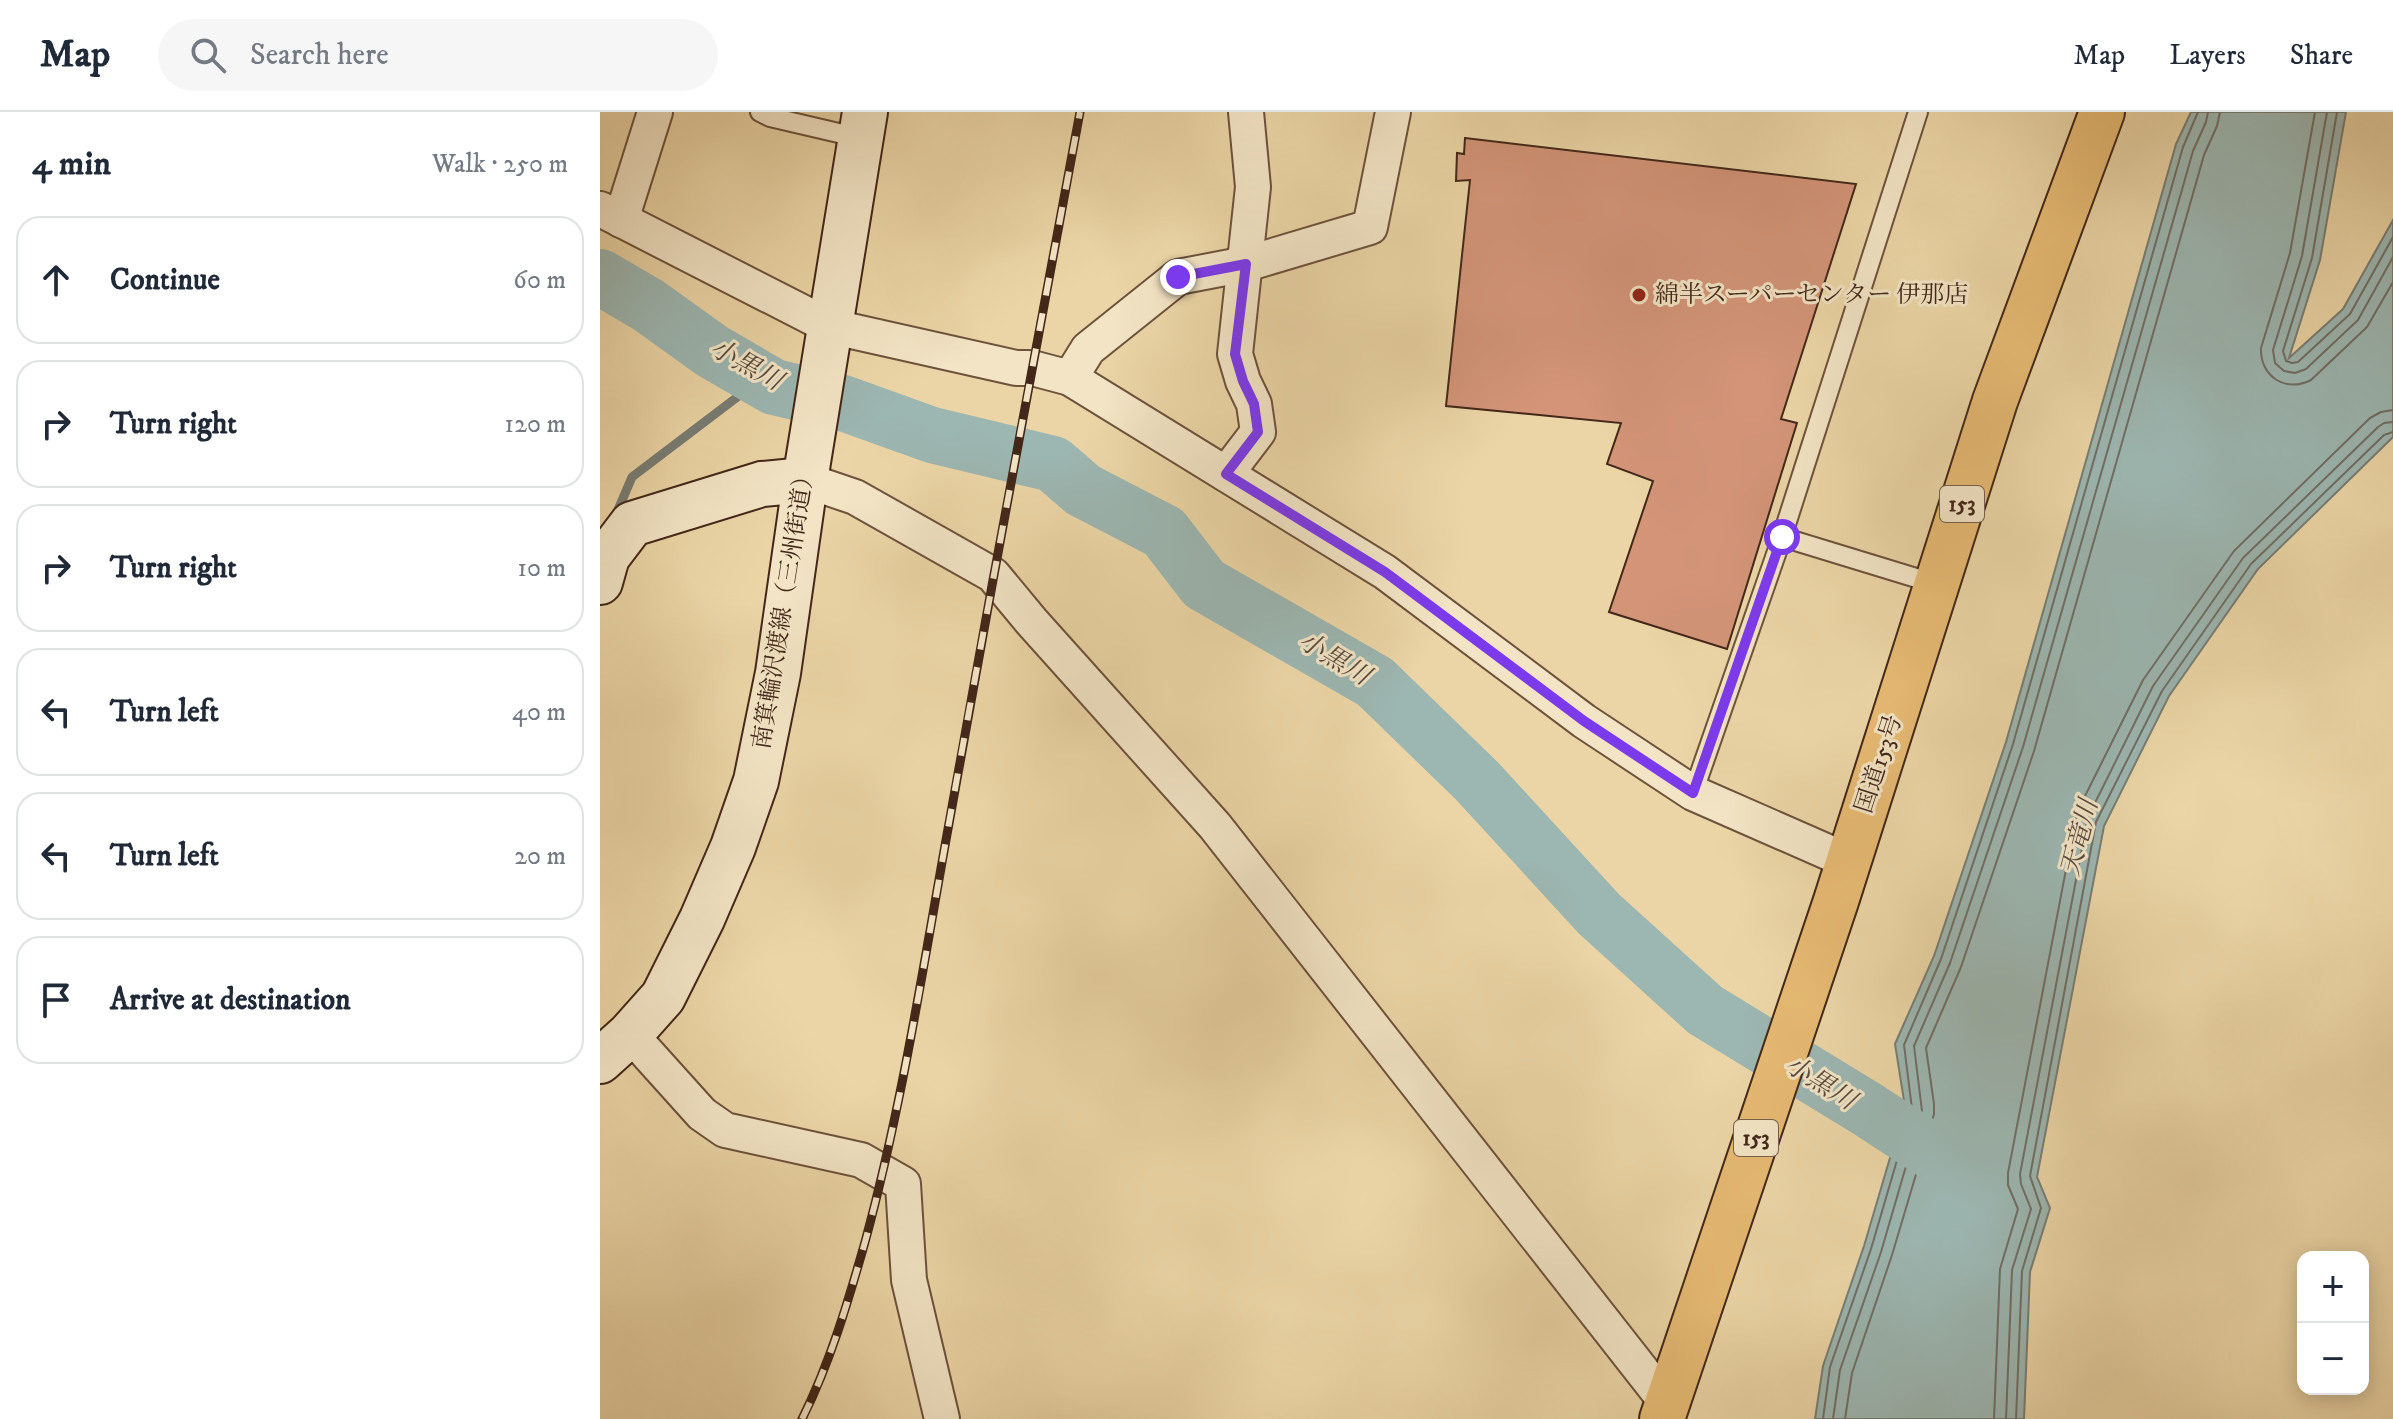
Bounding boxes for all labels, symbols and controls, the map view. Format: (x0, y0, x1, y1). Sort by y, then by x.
search box (158, 19, 718, 91)
text: Map (40, 31, 110, 79)
icon: search (186, 33, 230, 77)
text: Search here (250, 37, 389, 74)
text: Map (2074, 38, 2125, 73)
text: Layers (2169, 38, 2246, 73)
text: Share (2290, 38, 2353, 73)
text: 4 min (32, 143, 111, 185)
text: Walk · 250 m (432, 148, 568, 181)
icon: ahead (34, 258, 78, 302)
route end (1160, 259, 1196, 295)
text: Continue (110, 262, 220, 299)
text: 60 m (513, 264, 566, 297)
place label: 綿半スーパーセンター 伊那店 (1655, 280, 1968, 310)
marker: 綿半スーパーセンター 伊那店 (1630, 286, 1648, 304)
water label: 小黒川 (704, 332, 791, 400)
icon: right (34, 402, 78, 446)
text: Turn right (110, 406, 237, 443)
text: 120 m (505, 408, 566, 441)
street label: 南箕輪沢渡線（三州街道） (747, 462, 821, 752)
road number: 153 (1940, 486, 1984, 522)
route start (1764, 519, 1800, 555)
icon: right (34, 546, 78, 590)
text: Turn right (110, 550, 237, 587)
text: 10 m (517, 552, 566, 585)
water label: 小黒川 (1292, 625, 1378, 695)
icon: left (34, 690, 78, 734)
text: Turn left (110, 694, 219, 731)
text: 40 m (512, 696, 566, 729)
street label: 国道153号 (1849, 711, 1909, 817)
water label: 天竜川 (2054, 793, 2107, 880)
icon: left (34, 834, 78, 878)
text: Turn left (110, 838, 219, 875)
text: 20 m (514, 840, 566, 873)
icon: arrive (34, 978, 78, 1022)
text: Arrive at destination (110, 982, 351, 1019)
water label: 小黒川 (1778, 1048, 1864, 1119)
road number: 153 (1734, 1120, 1778, 1156)
map controls (2297, 1251, 2369, 1395)
button: + (2297, 1251, 2369, 1323)
button: − (2297, 1323, 2369, 1395)

